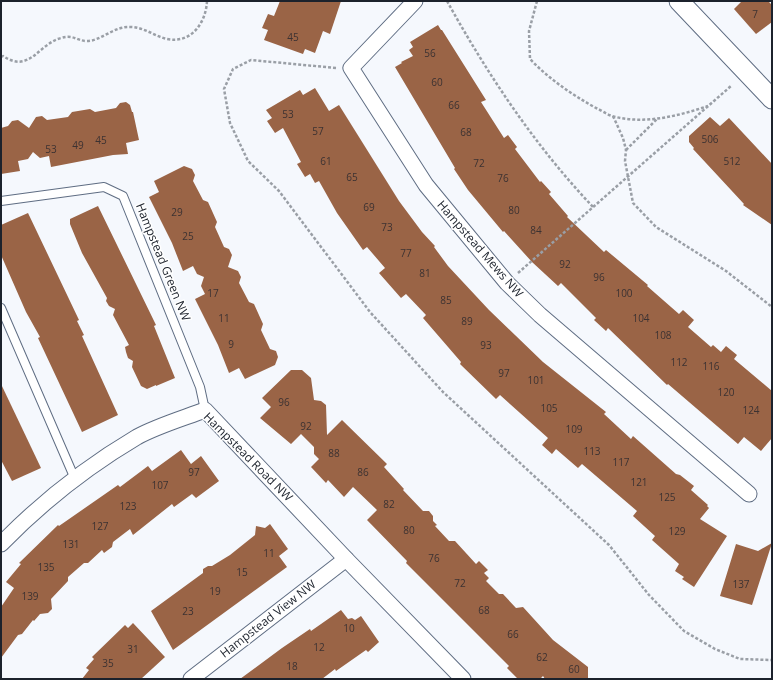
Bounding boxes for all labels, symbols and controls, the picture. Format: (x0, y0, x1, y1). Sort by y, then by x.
house number: 7 (752, 7, 758, 21)
house number: 45 (287, 30, 299, 44)
house number: 56 (424, 46, 436, 60)
house number: 60 (431, 75, 443, 89)
house number: 66 (448, 98, 460, 112)
house number: 53 (282, 107, 294, 121)
house number: 57 (312, 124, 324, 138)
house number: 68 (460, 125, 472, 139)
house number: 506 (701, 132, 719, 146)
house number: 45 (95, 133, 107, 147)
house number: 49 (72, 138, 84, 152)
house number: 53 (45, 142, 57, 156)
house number: 61 (320, 154, 332, 168)
house number: 512 (723, 154, 741, 168)
house number: 72 (473, 156, 485, 170)
house number: 65 (346, 170, 358, 184)
house number: 76 (497, 171, 509, 185)
street label: Hampstead Mews NW (433, 196, 527, 301)
street label: Hampstead Green NW (132, 200, 195, 323)
house number: 69 (363, 200, 375, 214)
house number: 80 (508, 203, 520, 217)
house number: 29 (171, 205, 183, 219)
house number: 73 (381, 220, 393, 234)
house number: 84 (530, 223, 542, 237)
house number: 25 (182, 229, 194, 243)
house number: 77 (400, 246, 412, 260)
house number: 92 (559, 257, 571, 271)
house number: 81 (419, 266, 431, 280)
house number: 96 (593, 270, 605, 284)
house number: 17 (207, 286, 219, 300)
house number: 100 (615, 286, 633, 300)
house number: 85 (440, 293, 452, 307)
house number: 11 (218, 311, 230, 325)
house number: 104 (632, 311, 650, 325)
house number: 89 (461, 314, 473, 328)
house number: 108 (654, 328, 672, 342)
house number: 9 (228, 337, 234, 351)
house number: 93 (480, 338, 492, 352)
house number: 112 (670, 355, 688, 369)
house number: 116 (702, 359, 720, 373)
house number: 97 (498, 366, 510, 380)
house number: 101 (527, 373, 545, 387)
house number: 120 (717, 385, 735, 399)
house number: 96 (278, 395, 290, 409)
house number: 105 (540, 401, 558, 415)
house number: 124 (742, 403, 760, 417)
street label: Hampstead Road NW (200, 408, 297, 505)
house number: 92 (300, 419, 312, 433)
house number: 109 (565, 422, 583, 436)
house number: 113 (583, 444, 601, 458)
house number: 88 (328, 446, 340, 460)
house number: 117 (612, 455, 630, 469)
house number: 97 (188, 465, 200, 479)
house number: 86 (357, 465, 369, 479)
house number: 121 (630, 475, 648, 489)
house number: 107 (151, 478, 169, 492)
house number: 125 (658, 490, 676, 504)
house number: 82 (383, 497, 395, 511)
house number: 123 (119, 499, 137, 513)
house number: 127 (91, 519, 109, 533)
house number: 80 (403, 523, 415, 537)
house number: 129 (668, 524, 686, 538)
house number: 131 (62, 537, 80, 551)
house number: 11 (263, 546, 275, 560)
house number: 76 (428, 551, 440, 565)
house number: 135 (37, 560, 55, 574)
house number: 15 (236, 565, 248, 579)
street label: Hampstead View NW (216, 576, 319, 661)
house number: 72 (454, 576, 466, 590)
house number: 137 (732, 577, 750, 591)
house number: 19 (209, 584, 221, 598)
house number: 139 (21, 589, 39, 603)
house number: 68 (478, 603, 490, 617)
house number: 23 (182, 604, 194, 618)
house number: 10 (343, 621, 355, 635)
house number: 66 (507, 627, 519, 641)
house number: 12 (313, 640, 325, 654)
house number: 31 (127, 642, 139, 656)
house number: 62 (536, 650, 548, 664)
house number: 35 (102, 656, 114, 670)
house number: 18 (286, 659, 298, 673)
house number: 60 (568, 662, 580, 676)

